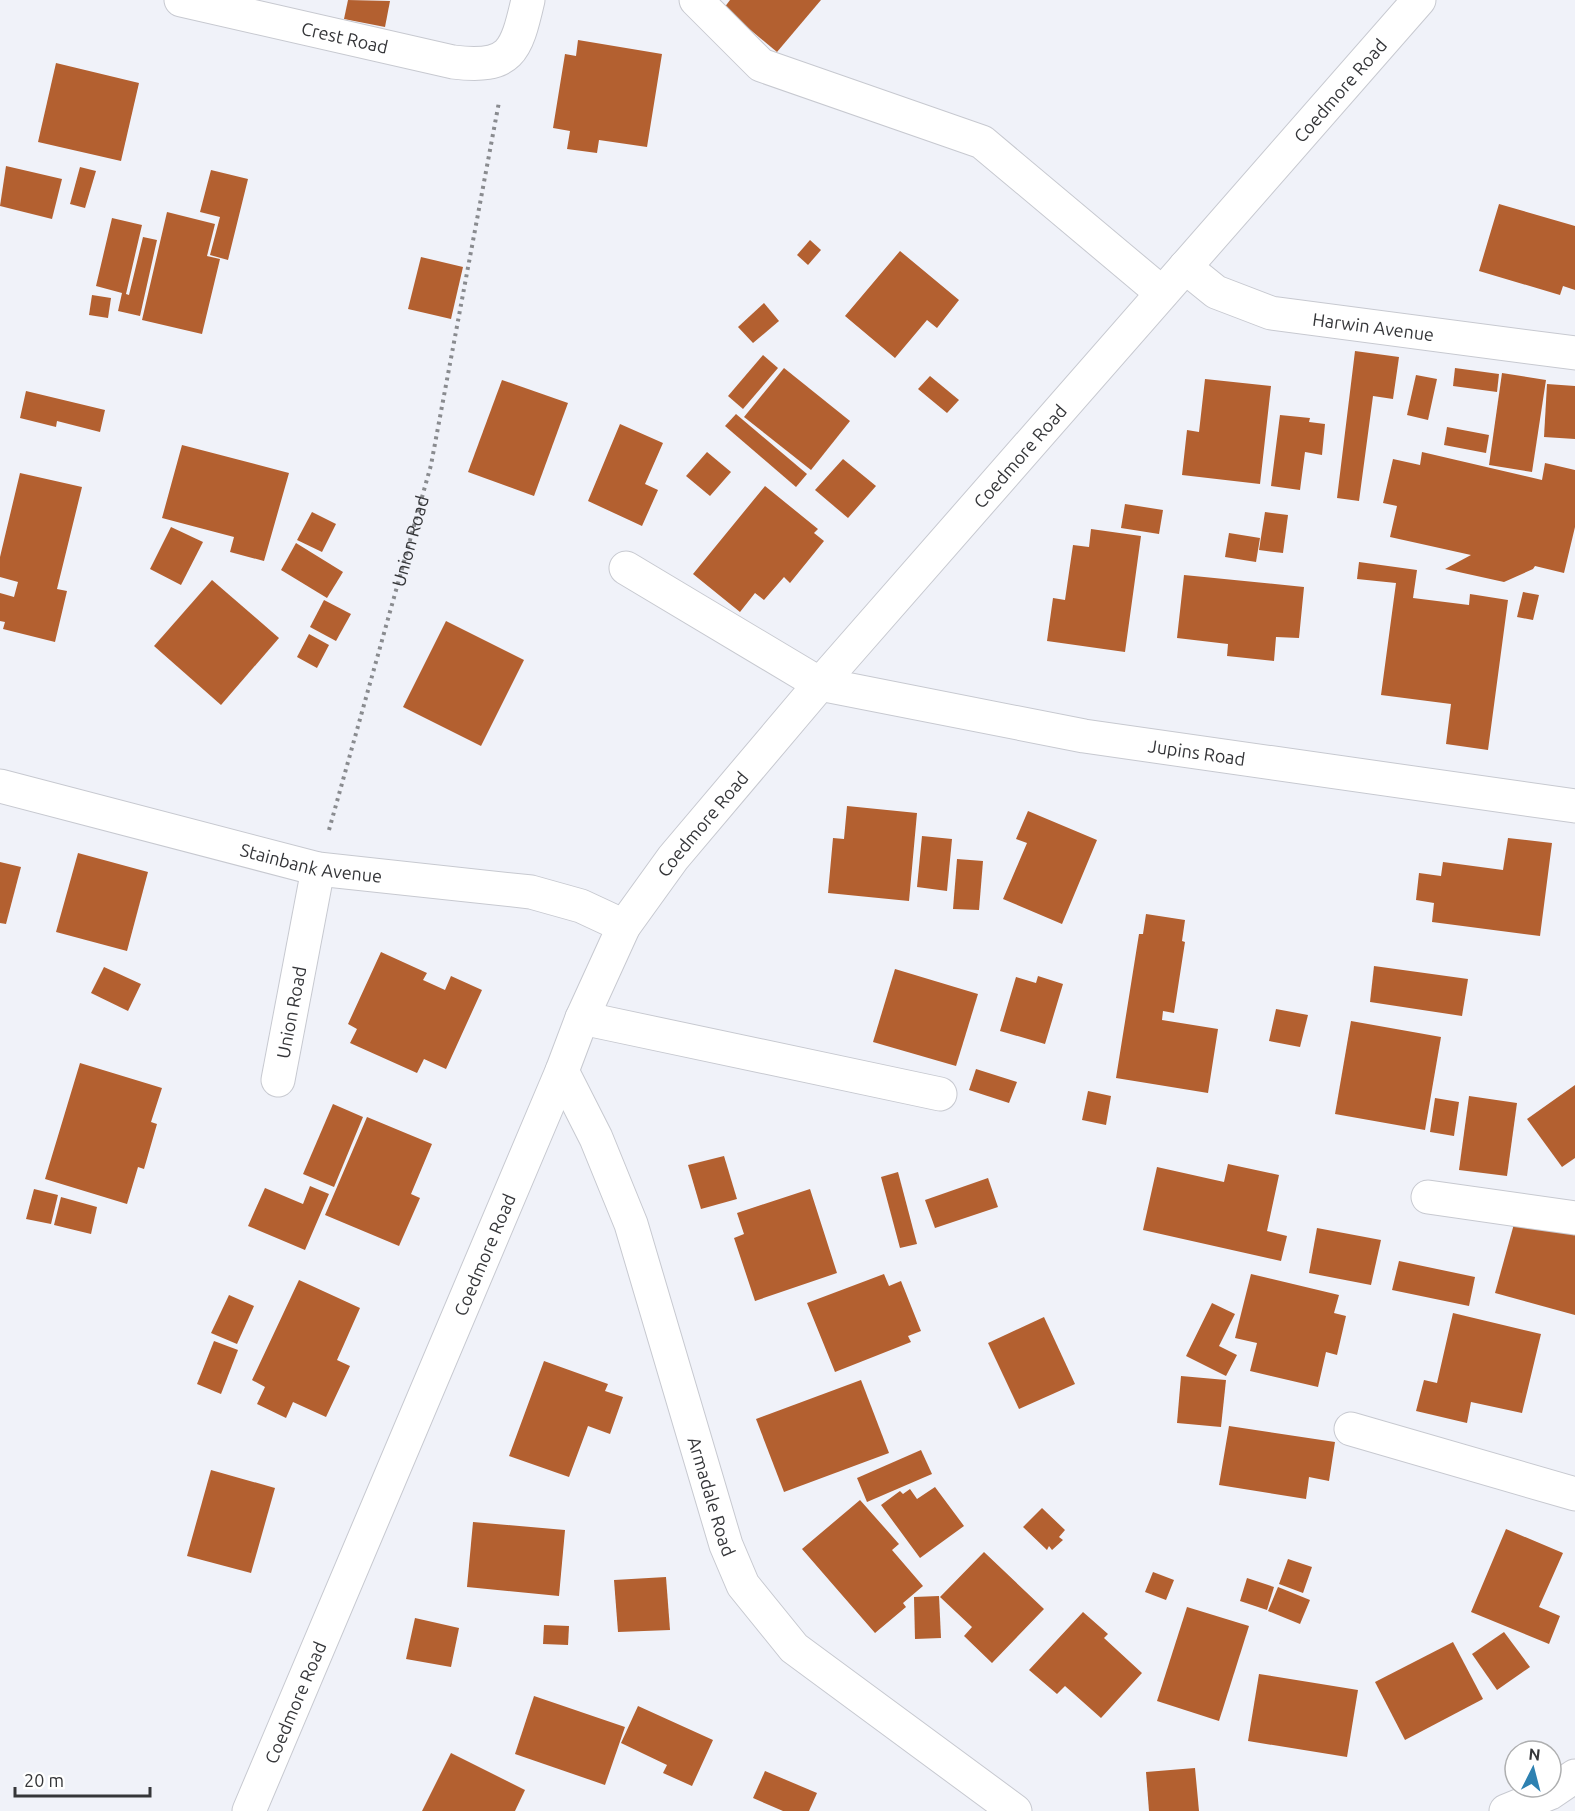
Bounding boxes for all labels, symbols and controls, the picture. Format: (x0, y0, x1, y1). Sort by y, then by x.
street label: Crest Road (300, 18, 390, 57)
street label: Coedmore Road (1289, 35, 1390, 146)
street label: Harwin Avenue (1311, 309, 1435, 344)
street label: Coedmore Road (969, 400, 1070, 512)
street label: Union Road (388, 493, 432, 589)
street label: Jupins Road (1147, 735, 1247, 769)
street label: Coedmore Road (653, 767, 752, 880)
street label: Stainbank Avenue (238, 839, 383, 886)
street label: Union Road (272, 964, 309, 1060)
street label: Coedmore Road (450, 1191, 519, 1319)
street label: Armadale Road (684, 1434, 739, 1559)
street label: Coedmore Road (260, 1638, 330, 1766)
north arrow (1503, 1739, 1563, 1799)
text: N (1528, 1745, 1541, 1764)
scale bar (15, 1760, 150, 1798)
text: 20 m (24, 1770, 64, 1790)

